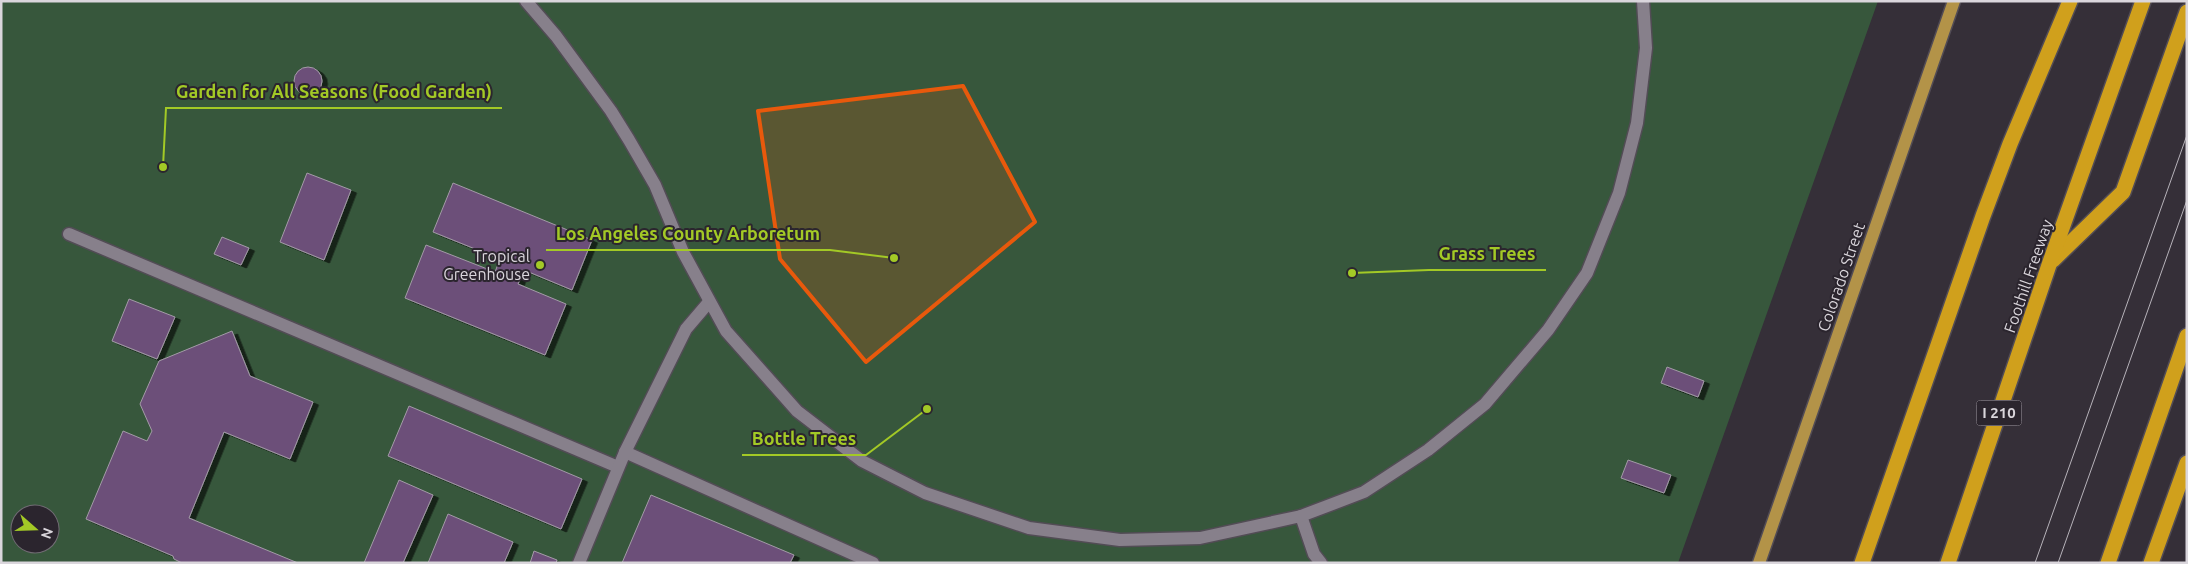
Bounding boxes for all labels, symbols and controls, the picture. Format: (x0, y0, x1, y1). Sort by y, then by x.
callout: Garden for All Seasons (Food Garden) (166, 75, 502, 108)
text: Garden for All Seasons (Food Garden) (176, 81, 492, 102)
callout: Los Angeles County Arboretum (546, 217, 830, 250)
street label: Foothill Freeway (2000, 217, 2056, 335)
street label: Colorado Street (1814, 219, 1868, 334)
text: Los Angeles County Arboretum (556, 223, 820, 243)
callout: Grass Trees (1429, 237, 1546, 270)
text: Grass Trees (1439, 243, 1535, 263)
place label: Tropical Greenhouse (443, 247, 530, 283)
marker: Tropical Greenhouse (534, 259, 546, 271)
road number: I 210 (1976, 400, 2022, 426)
callout: Bottle Trees (742, 422, 866, 455)
text: Bottle Trees (752, 428, 856, 448)
north arrow (10, 504, 60, 554)
text: N (38, 526, 57, 541)

